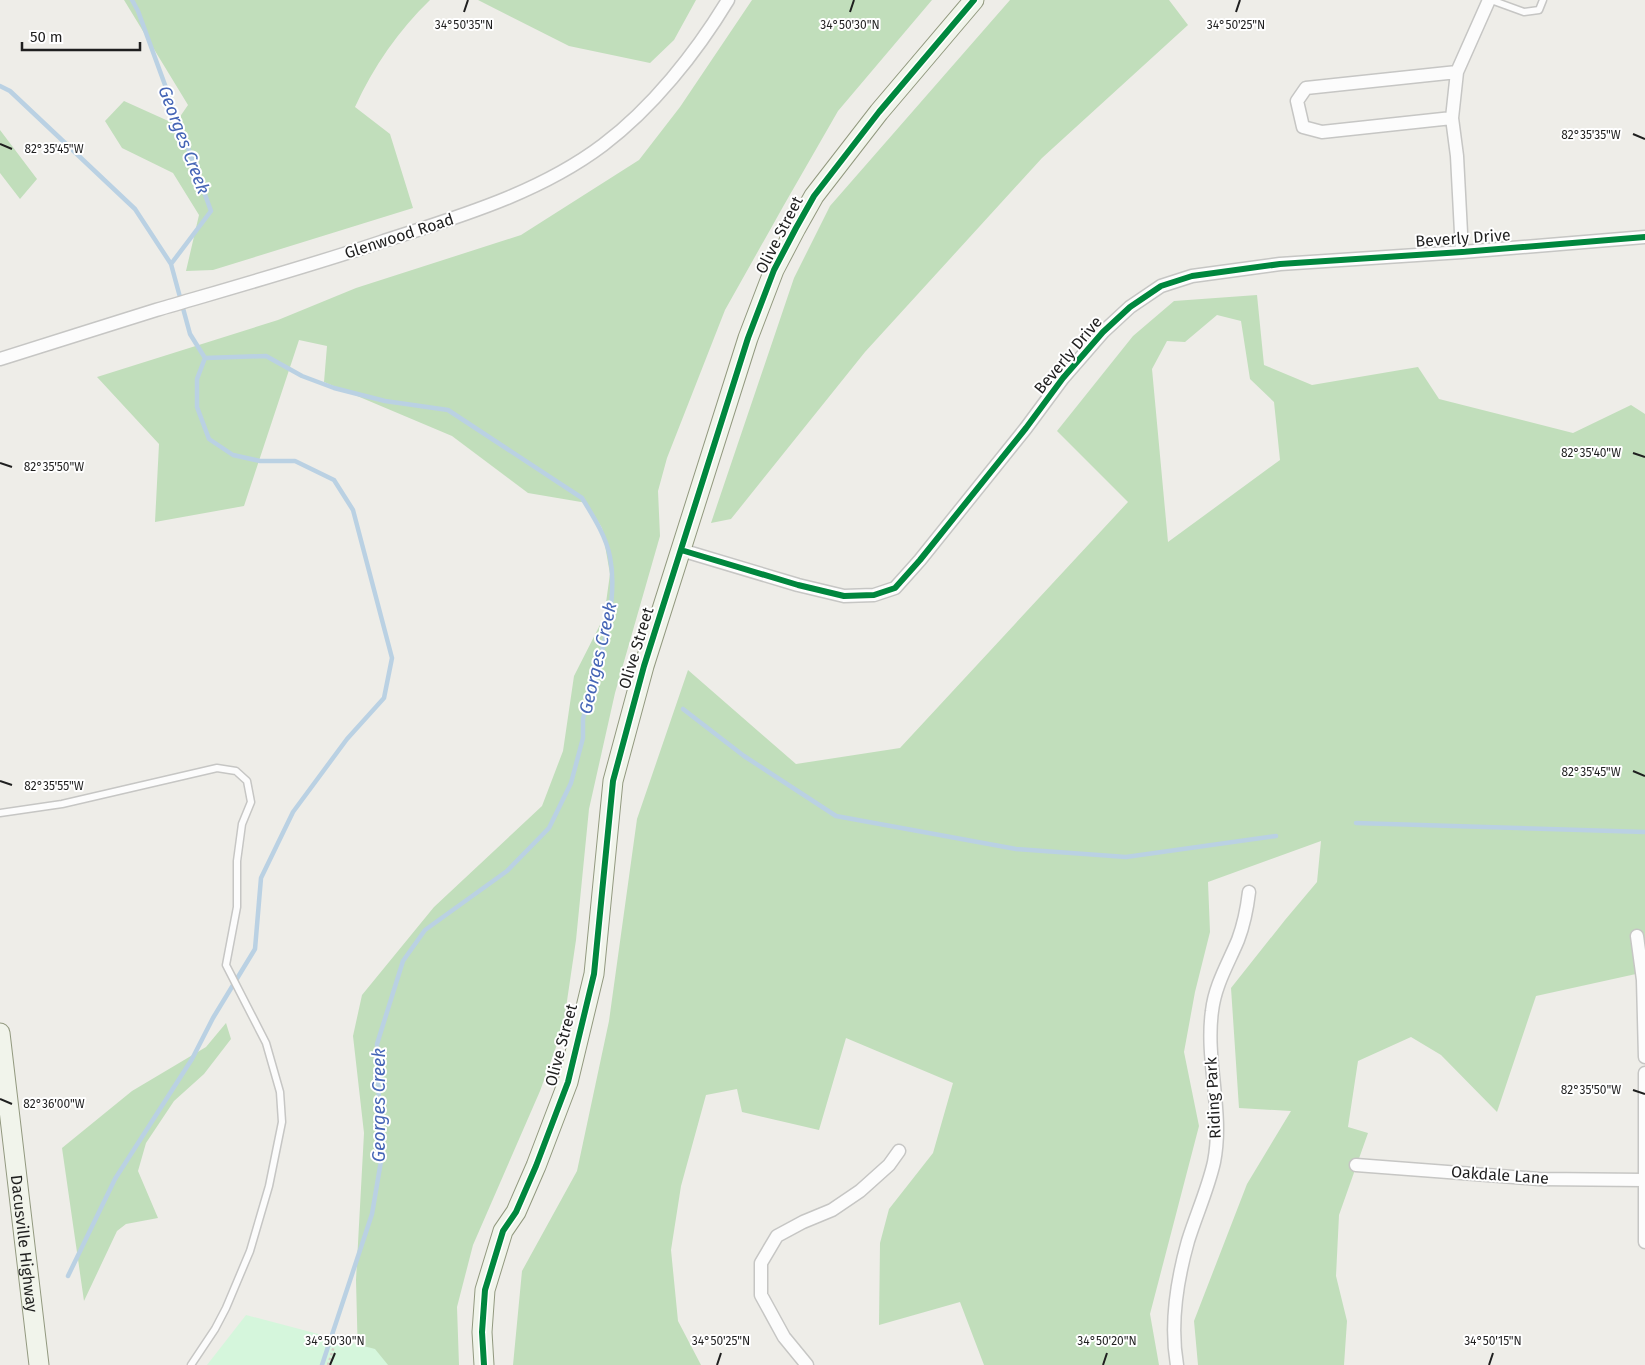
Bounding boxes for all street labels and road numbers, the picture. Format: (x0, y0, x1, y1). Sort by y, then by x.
street label: Olive Street (751, 193, 807, 277)
street label: Glenwood Road (342, 209, 456, 263)
street label: Beverly Drive (1415, 225, 1511, 251)
street label: Beverly Drive (1030, 312, 1106, 398)
street label: Olive Street (615, 605, 657, 691)
street label: Olive Street (541, 1002, 581, 1088)
street label: Riding Park (1201, 1056, 1225, 1139)
street label: Oakdale Lane (1450, 1162, 1550, 1188)
street label: Dacusville Highway (7, 1174, 42, 1313)

